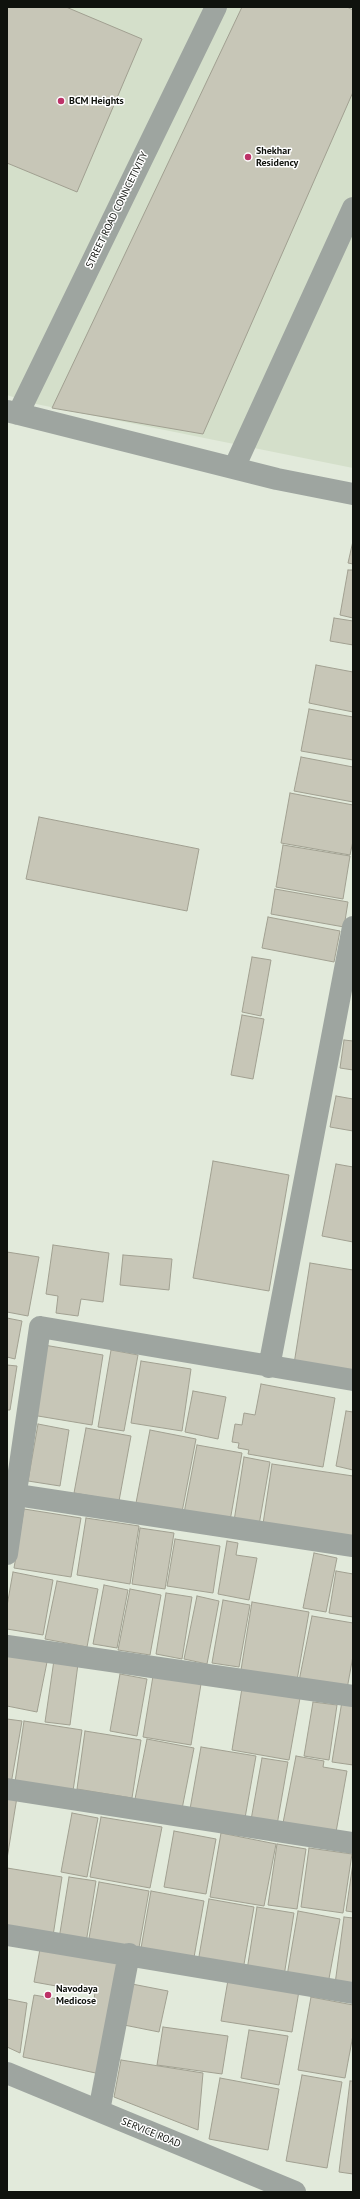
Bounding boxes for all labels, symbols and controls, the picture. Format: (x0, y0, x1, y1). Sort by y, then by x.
place label: BCM Heights (69, 95, 124, 107)
marker: BCM Heights (56, 96, 66, 106)
place label: Shekhar Residency (256, 145, 298, 168)
street label: STREET ROAD CONNCETIVITY (84, 150, 150, 270)
marker: Shekhar Residency (243, 152, 253, 162)
place label: Navodaya Medicose (56, 1983, 98, 2006)
marker: Navodaya Medicose (43, 1990, 53, 2000)
street label: SERVICE ROAD (120, 2116, 182, 2150)

